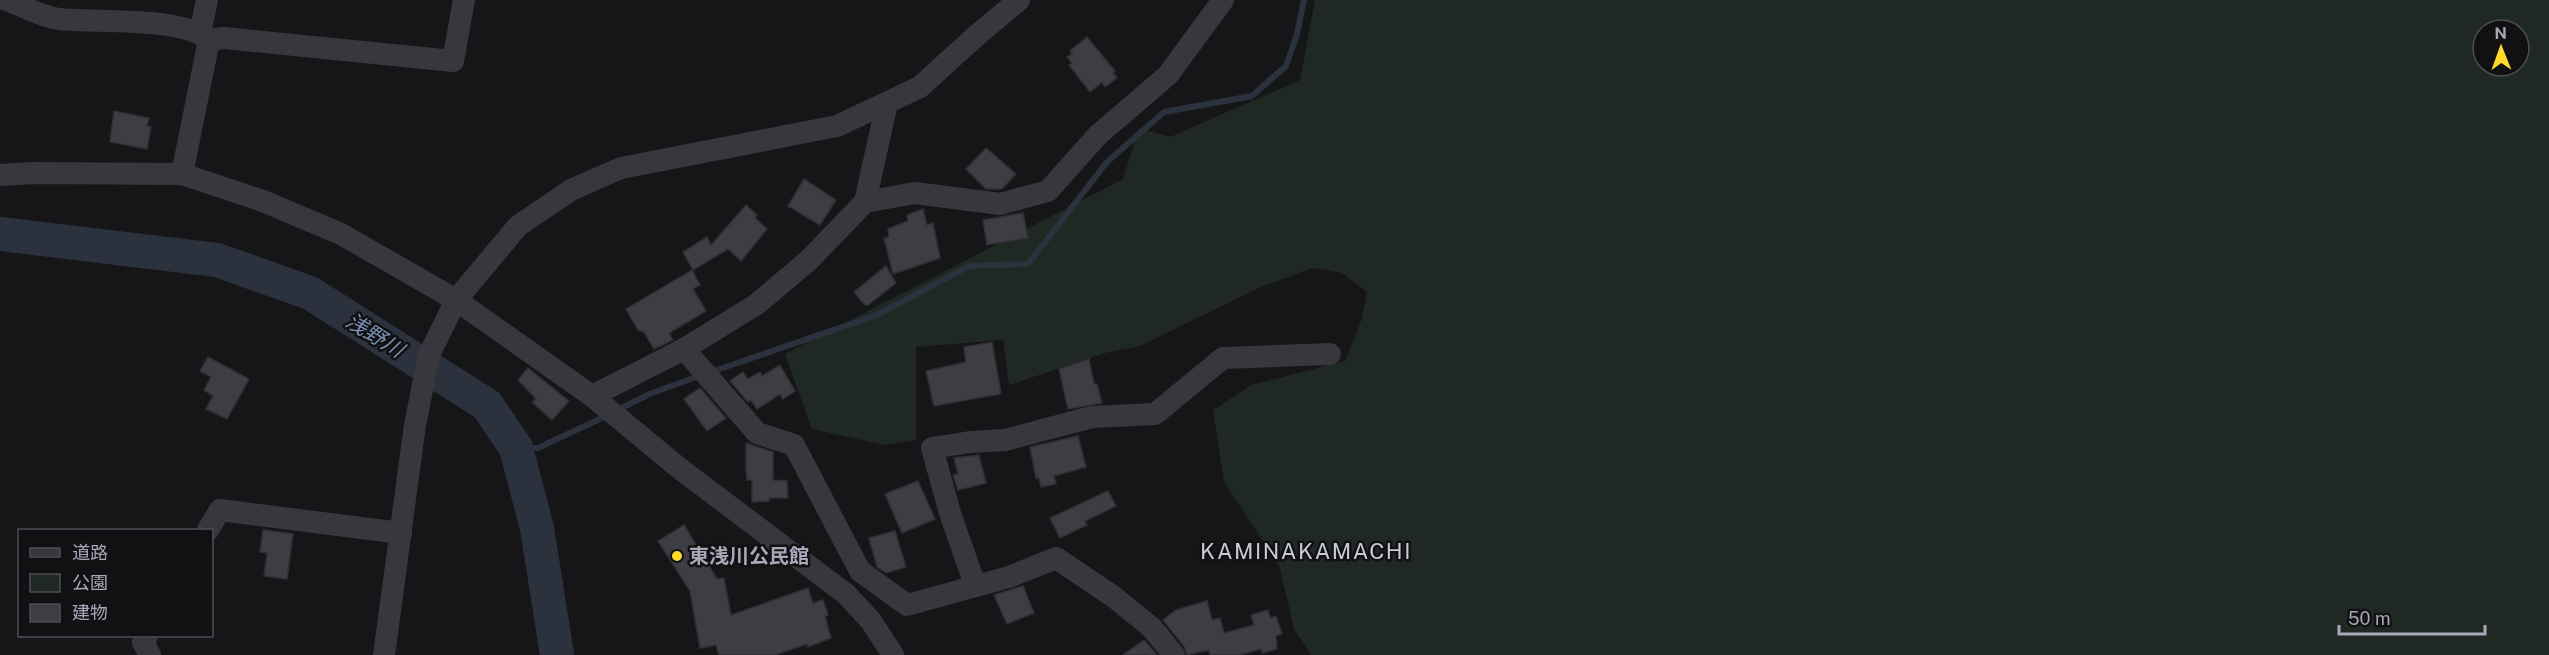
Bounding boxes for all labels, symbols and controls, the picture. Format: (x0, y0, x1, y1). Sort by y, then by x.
north arrow (2471, 18, 2531, 78)
text: N (2494, 24, 2507, 43)
water label: 浅野川 (342, 308, 410, 363)
legend (18, 529, 213, 637)
district label: KAMINAKAMACHI (1200, 538, 1412, 564)
text: 道路 (72, 542, 108, 563)
place label: 東浅川公民館 (689, 544, 809, 568)
marker: 東浅川公民館 (670, 549, 684, 563)
text: 公園 (72, 572, 108, 593)
scale bar (2339, 598, 2484, 636)
text: 建物 (72, 602, 108, 623)
text: 50 m (2348, 608, 2391, 629)

